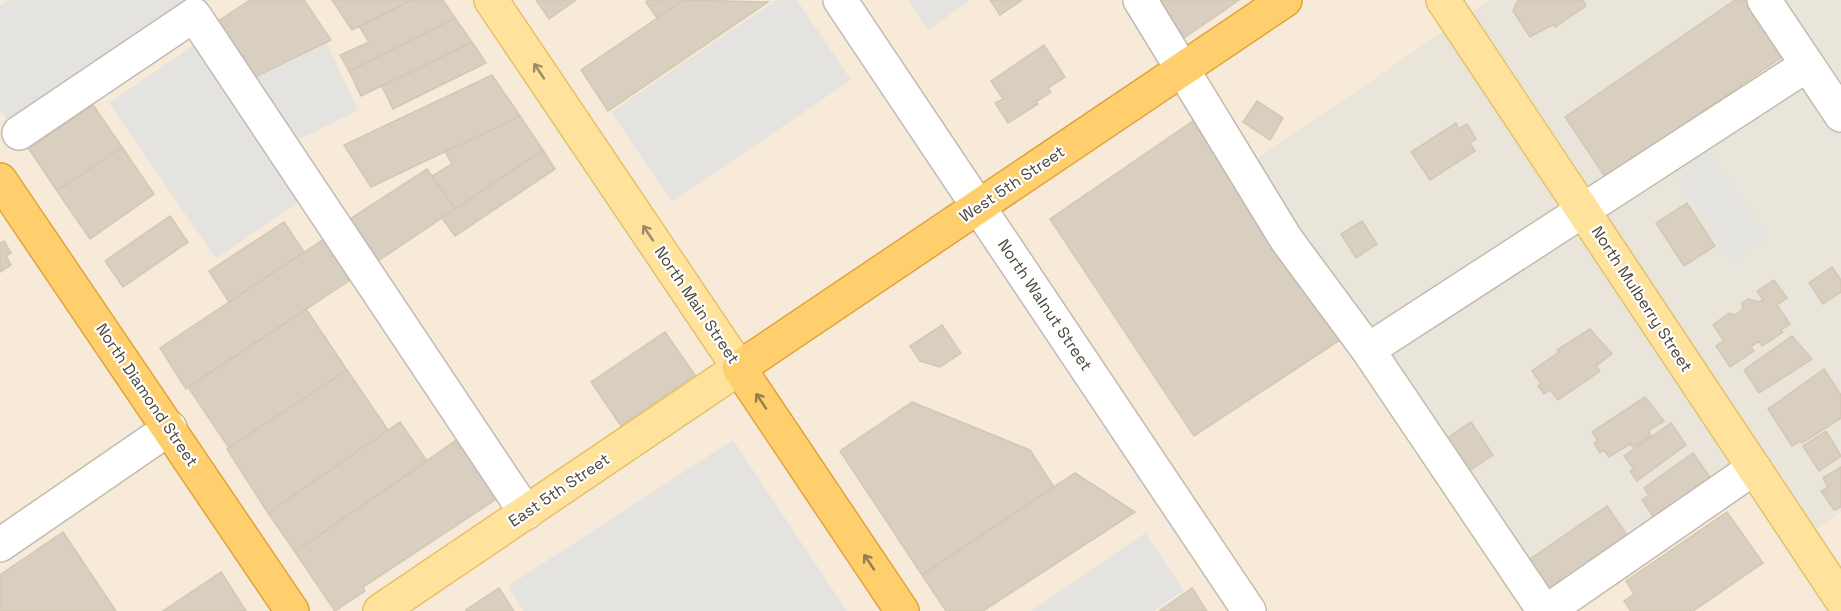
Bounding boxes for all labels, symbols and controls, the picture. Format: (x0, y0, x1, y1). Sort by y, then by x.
one-way arrow (533, 63, 545, 80)
street label: West 5th Street (955, 141, 1069, 227)
street label: North Mulberry Street (1587, 222, 1697, 376)
one-way arrow (641, 224, 654, 241)
street label: North Walnut Street (993, 235, 1097, 375)
street label: North Main Street (650, 242, 744, 368)
street label: North Diamond Street (91, 319, 203, 471)
one-way arrow (754, 392, 767, 409)
street label: East 5th Street (504, 448, 614, 532)
one-way arrow (863, 554, 876, 571)

